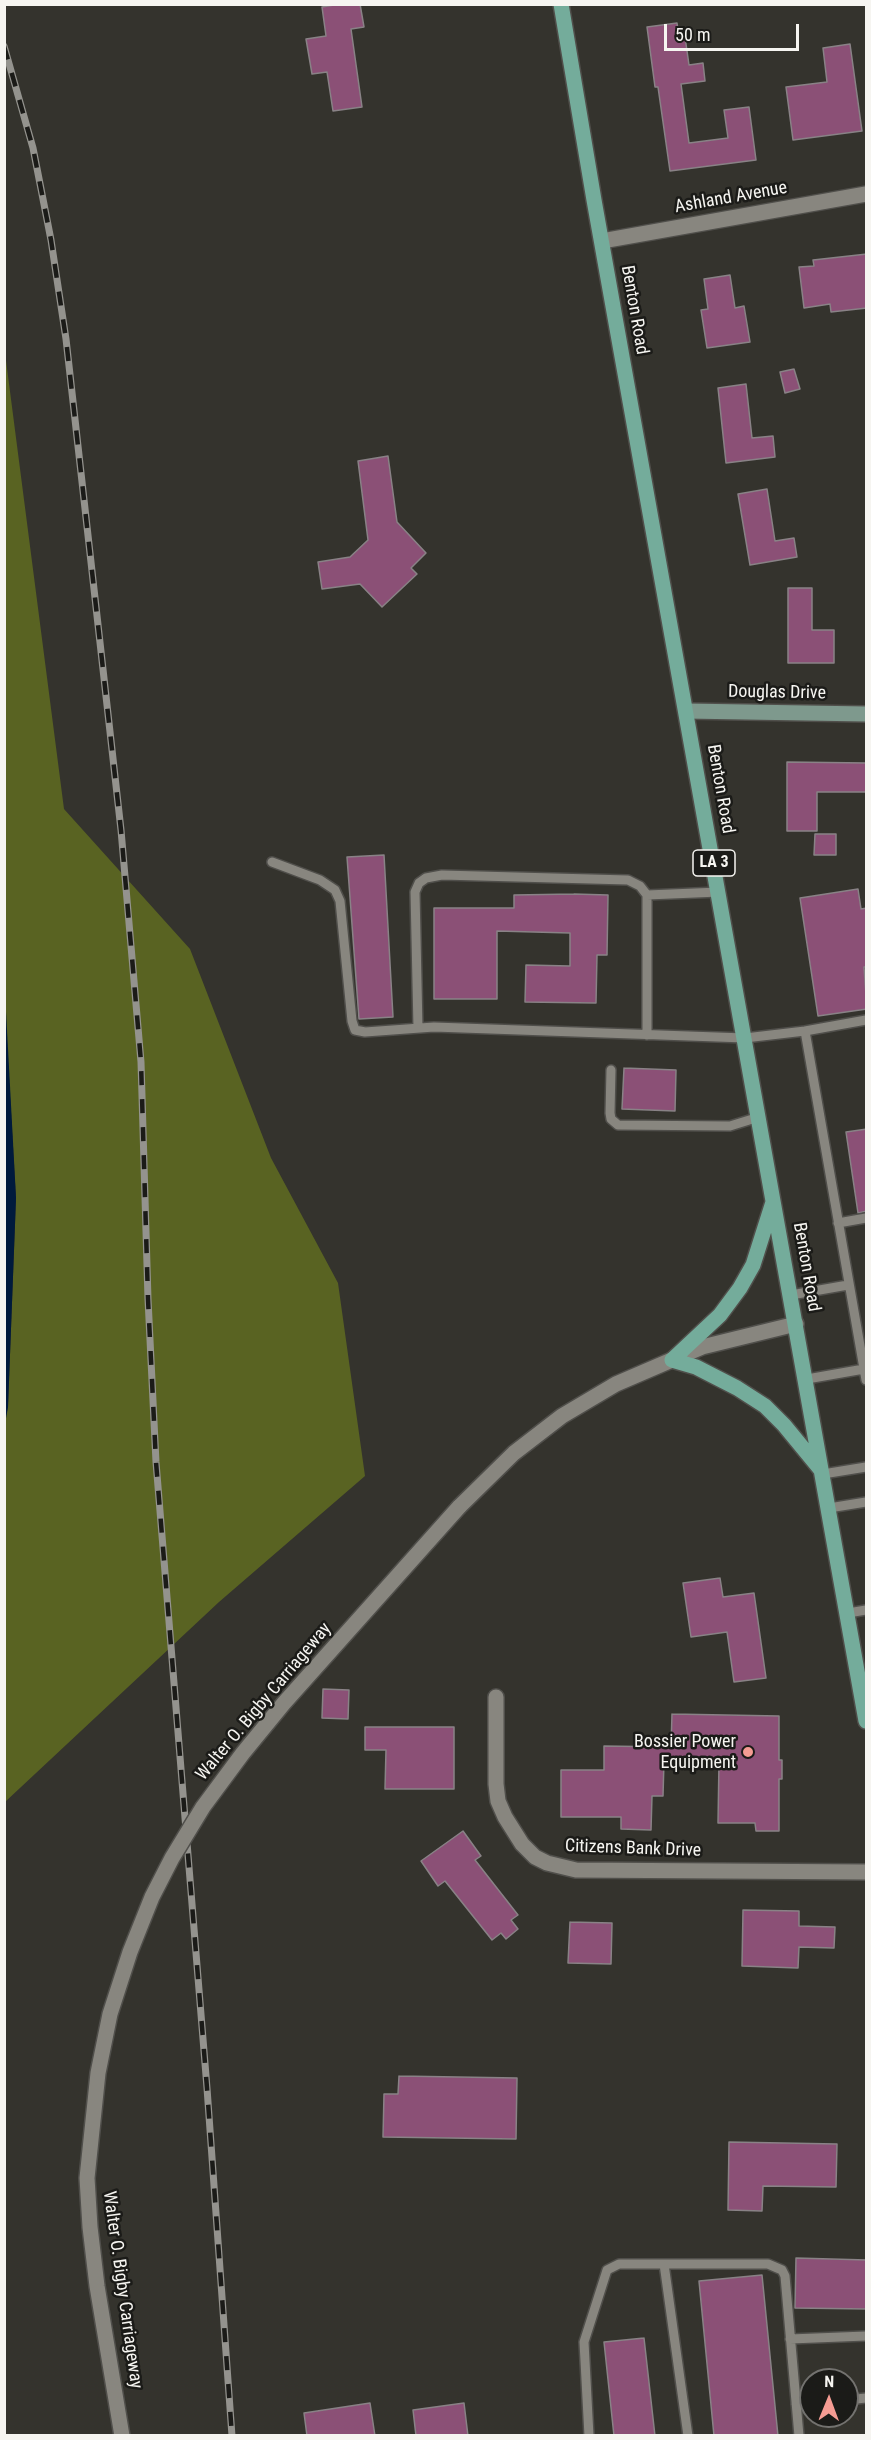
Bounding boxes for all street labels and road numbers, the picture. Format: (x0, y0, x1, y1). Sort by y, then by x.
street label: Ashland Avenue (673, 177, 789, 219)
street label: Benton Road (616, 264, 652, 356)
street label: Douglas Drive (728, 681, 826, 705)
street label: Benton Road (702, 743, 738, 835)
road number: LA 3 (693, 850, 735, 876)
street label: Benton Road (788, 1221, 824, 1313)
street label: Walter O. Bigby Carriageway (192, 1619, 336, 1785)
street label: Citizens Bank Drive (564, 1836, 702, 1862)
street label: Walter O. Bigby Carriageway (97, 2190, 147, 2390)

